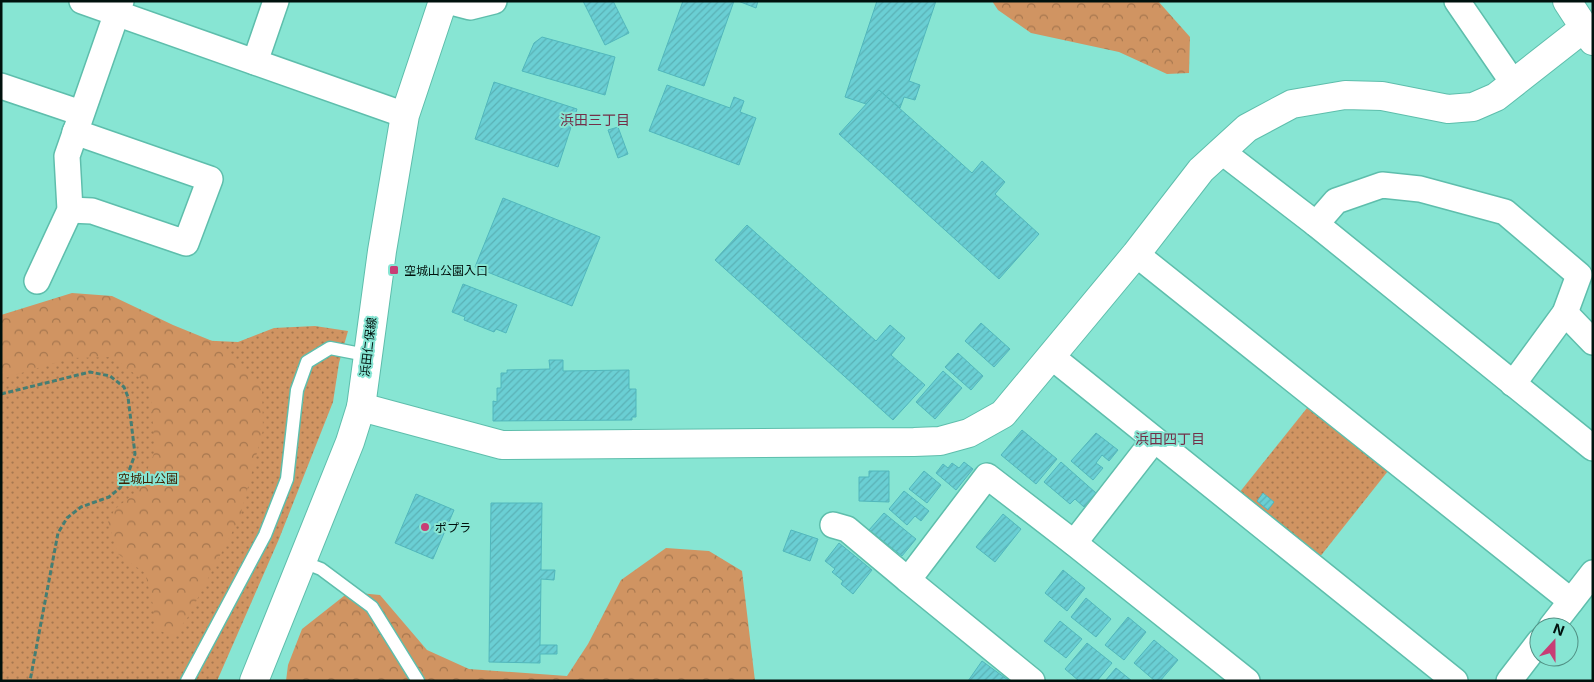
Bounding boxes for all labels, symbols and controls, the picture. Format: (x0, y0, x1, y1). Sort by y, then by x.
district label: 浜田三丁目 (560, 111, 630, 128)
place label: 空城山公園入口 (404, 263, 488, 278)
marker: 空城山公園入口 (388, 264, 400, 276)
street label: 浜田仁保線 (357, 316, 379, 378)
district label: 浜田四丁目 (1135, 430, 1205, 447)
park label: 空城山公園 (118, 471, 178, 486)
place label: ポプラ (435, 520, 471, 535)
marker: ポプラ (419, 521, 431, 533)
north arrow (1529, 617, 1579, 667)
text: N (1551, 620, 1567, 639)

